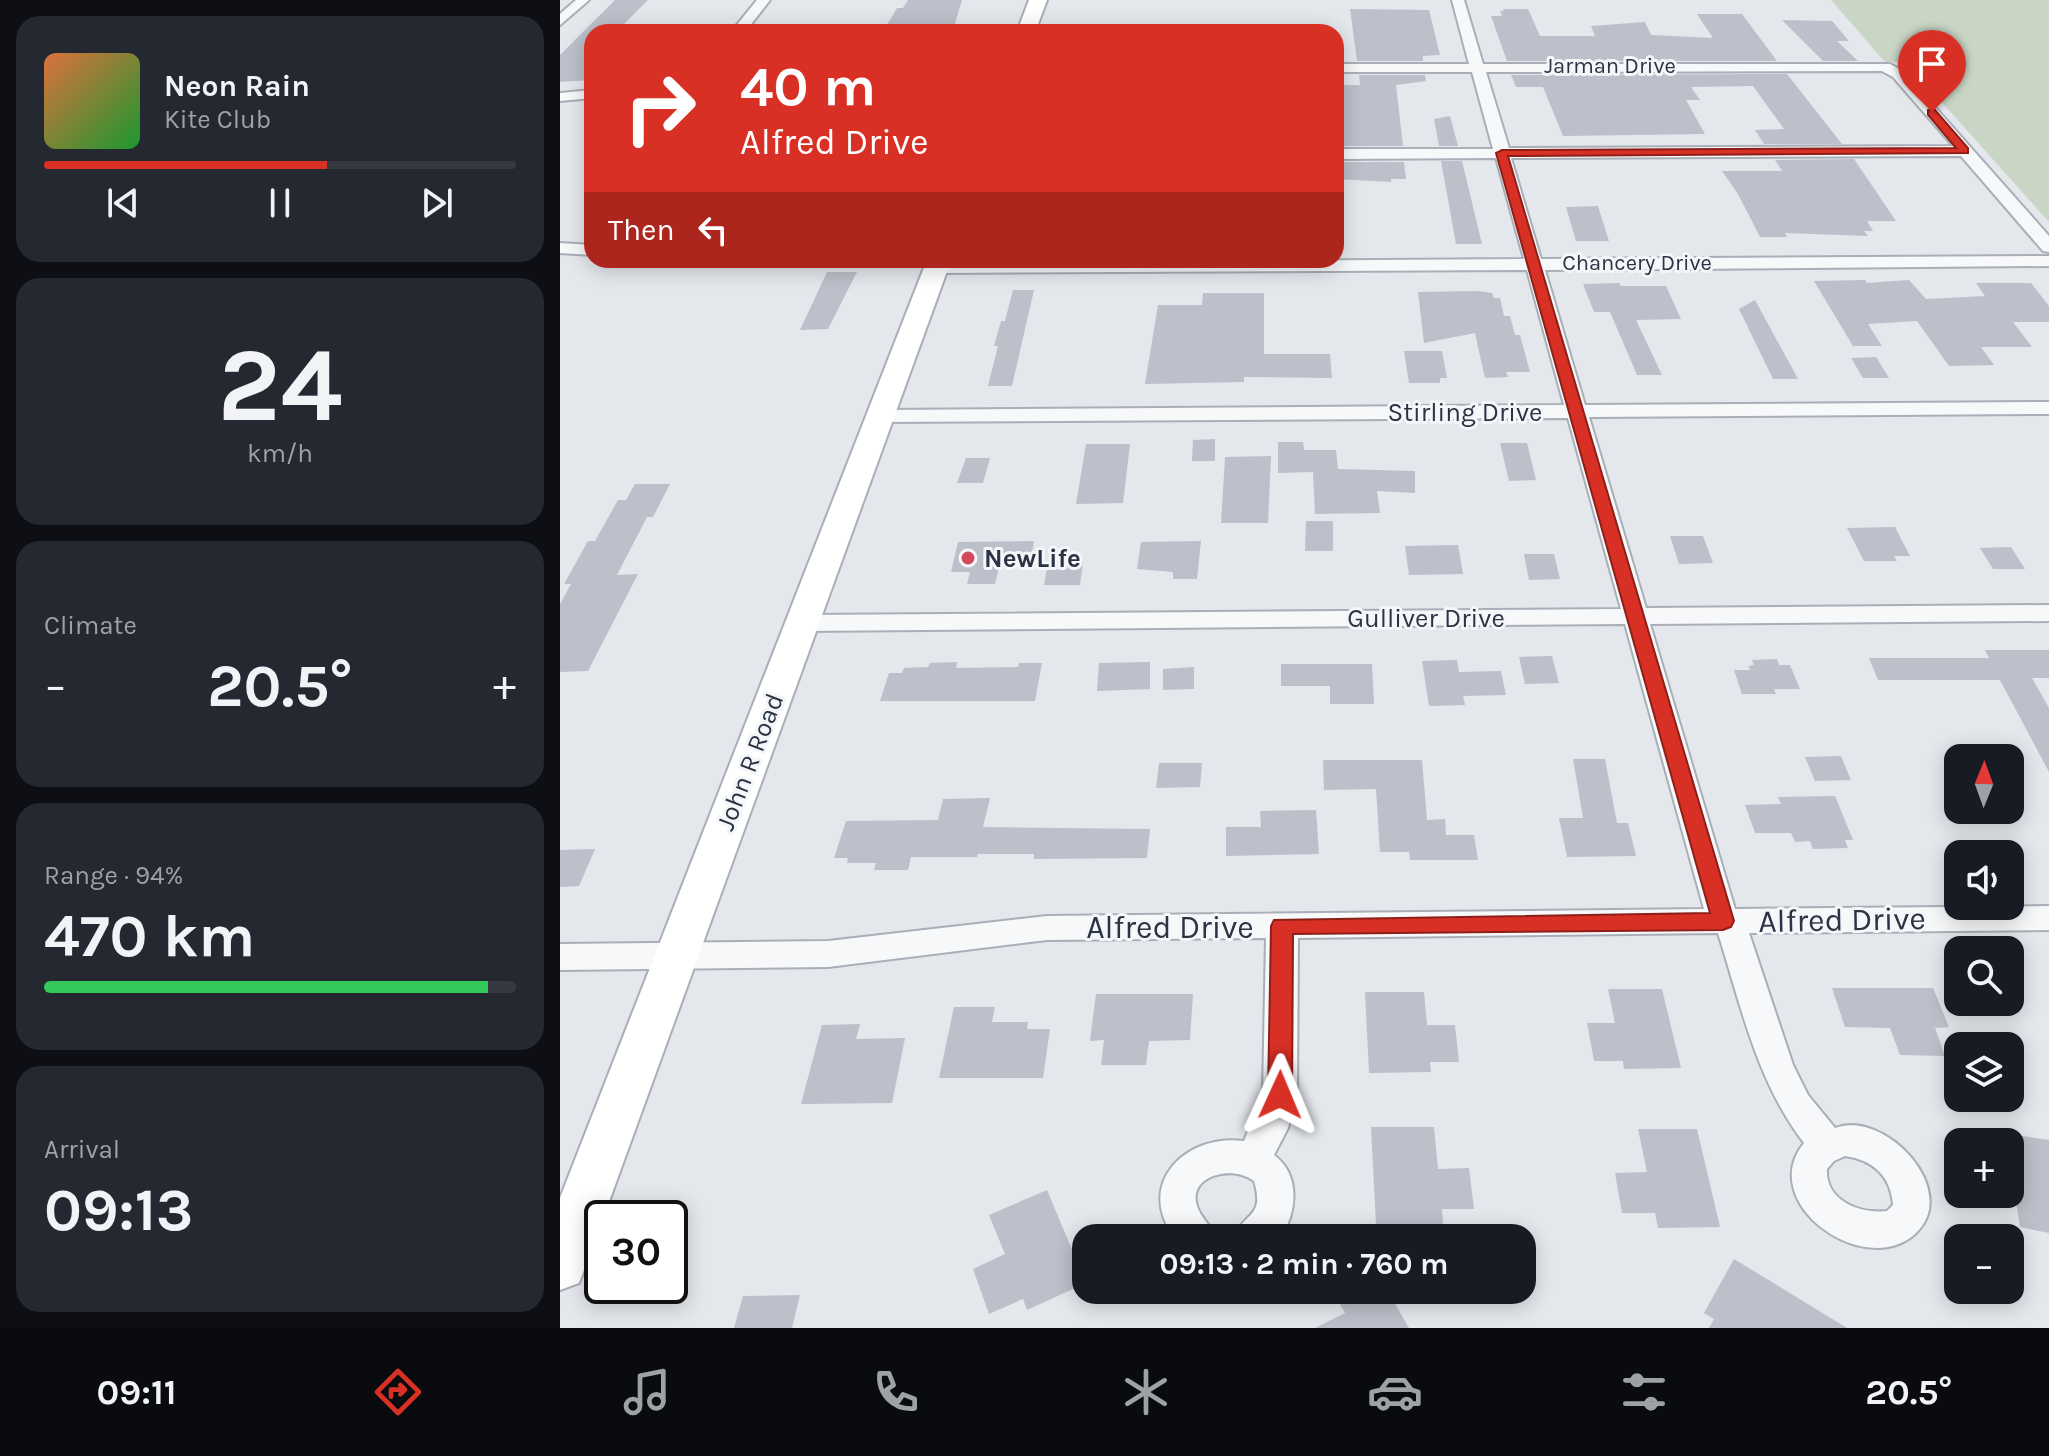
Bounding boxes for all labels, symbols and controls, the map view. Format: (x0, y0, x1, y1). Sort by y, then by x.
pin (1898, 30, 1966, 112)
icon: arrive (1910, 42, 1954, 86)
street label: Jarman Drive (1544, 53, 1676, 79)
text: 40 m (740, 54, 876, 119)
icon: right (608, 56, 712, 160)
text: Neon Rain (164, 68, 310, 104)
text: Kite Club (164, 104, 271, 135)
text: Alfred Drive (740, 121, 929, 163)
icon: previous (101, 181, 145, 225)
icon: pause (258, 181, 302, 225)
icon: next (415, 181, 459, 225)
icon: left (691, 208, 735, 252)
text: Then (608, 212, 675, 248)
street label: Chancery Drive (1562, 250, 1712, 276)
text: 24 (218, 325, 342, 446)
street label: Stirling Drive (1388, 397, 1542, 428)
text: km/h (247, 438, 313, 469)
place label: NewLife (984, 543, 1081, 574)
marker: NewLife (959, 549, 977, 567)
street label: Gulliver Drive (1347, 603, 1505, 634)
text: Climate (44, 610, 137, 641)
text: 20.5° (207, 651, 353, 721)
text: − (44, 660, 67, 711)
text: + (493, 660, 516, 711)
street label: John R Road (710, 689, 790, 835)
north arrow (1944, 744, 2024, 824)
map controls (1944, 744, 2024, 1304)
button: sound (1944, 840, 2024, 920)
text: Range · 94% (44, 860, 183, 891)
street label: Alfred Drive (1758, 900, 1926, 940)
text: 470 km (44, 901, 255, 971)
street label: Alfred Drive (1086, 909, 1254, 946)
button: search (1944, 936, 2024, 1016)
button: layers (1944, 1032, 2024, 1112)
position arrow (1238, 1053, 1322, 1137)
button: + (1944, 1128, 2024, 1208)
text: Arrival (44, 1134, 120, 1165)
text: 09:13 (44, 1175, 193, 1245)
speed limit sign: 30 (584, 1200, 688, 1304)
button: − (1944, 1224, 2024, 1304)
text: 09:13 · 2 min · 760 m (1160, 1246, 1448, 1282)
icon: directions (370, 1364, 426, 1420)
icon: music (619, 1364, 675, 1420)
icon: phone (868, 1364, 924, 1420)
icon: climate (1118, 1364, 1174, 1420)
icon: car (1367, 1364, 1423, 1420)
icon: filters (1616, 1364, 1672, 1420)
text: 09:11 (97, 1371, 177, 1413)
text: 20.5° (1865, 1371, 1952, 1413)

